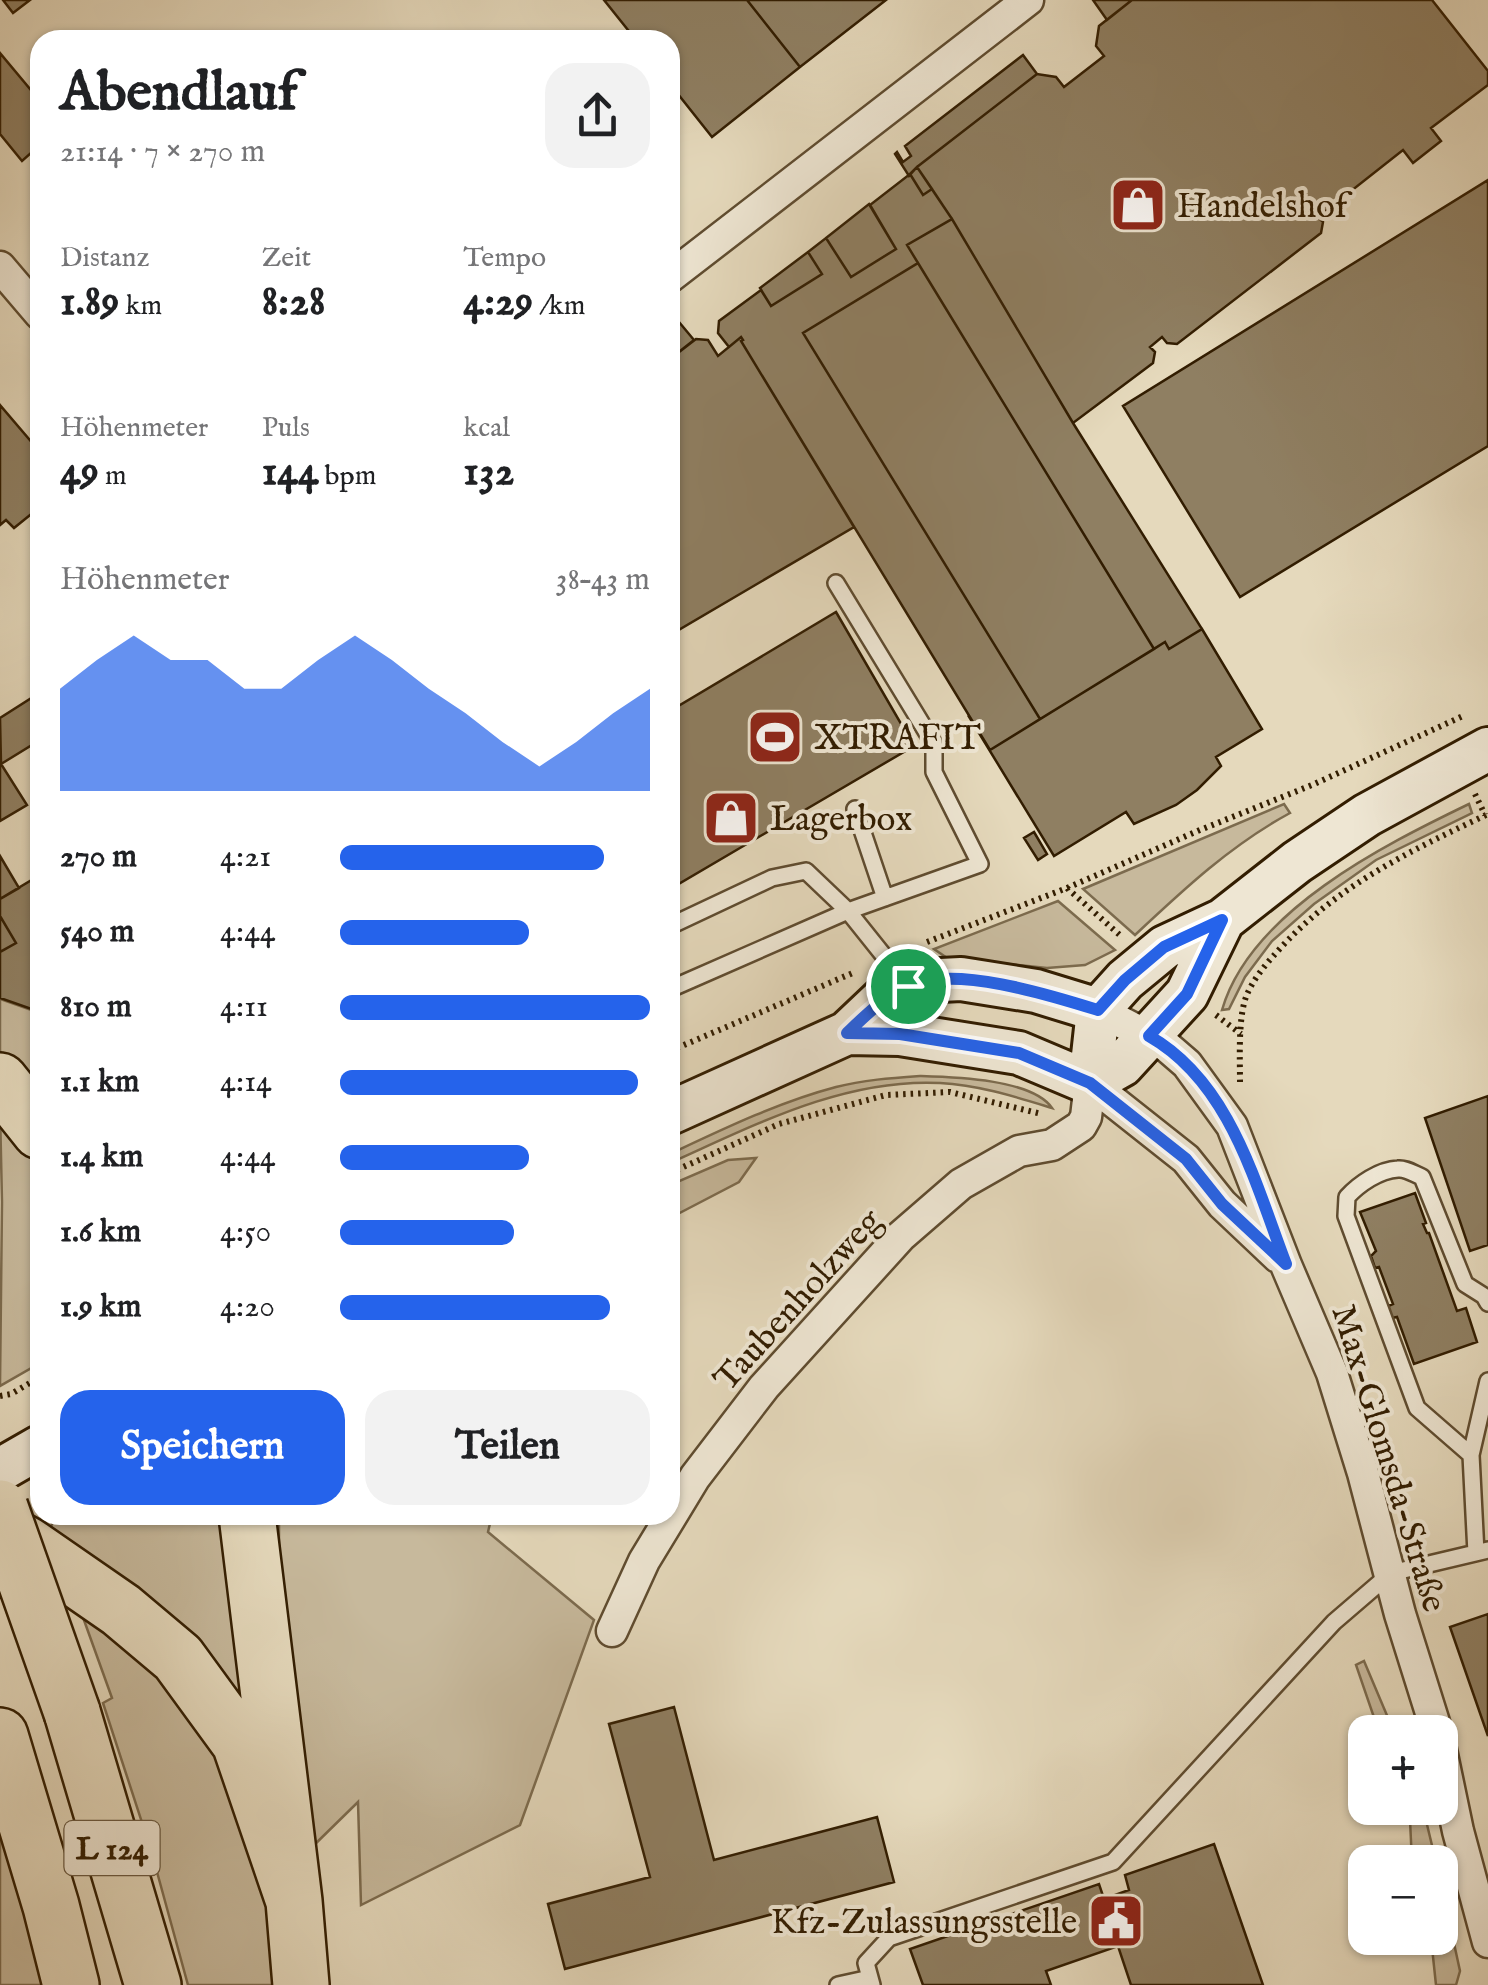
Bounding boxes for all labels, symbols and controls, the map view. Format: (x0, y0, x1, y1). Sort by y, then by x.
text: Abendlauf (60, 59, 298, 129)
button: share (545, 63, 650, 168)
text: 21:14 · 7 × 270 m (60, 132, 265, 173)
shop icon: Handelshof (1108, 175, 1168, 235)
place label: Handelshof (1177, 185, 1353, 230)
text: Distanz (60, 241, 149, 276)
text: Zeit (262, 241, 311, 276)
text: Tempo (463, 241, 546, 276)
text: 1.89 (60, 276, 119, 329)
text: 8:28 (262, 276, 325, 329)
text: 4:29 (463, 276, 533, 329)
text: km (119, 289, 162, 324)
text: /km (533, 289, 585, 324)
text: Höhenmeter (60, 411, 208, 446)
text: Puls (262, 411, 310, 446)
text: kcal (463, 411, 510, 446)
text: 49 (60, 446, 99, 499)
text: 144 (262, 446, 318, 499)
text: 132 (463, 446, 514, 499)
text: m (99, 459, 127, 494)
text: bpm (318, 459, 376, 494)
text: Höhenmeter (60, 560, 229, 601)
text: 38–43 m (555, 560, 650, 601)
sports icon: XTRAFIT (745, 707, 805, 767)
place label: XTRAFIT (814, 717, 981, 762)
shop icon: Lagerbox (701, 788, 761, 848)
place label: Lagerbox (770, 798, 912, 843)
text: 270 m (60, 837, 137, 878)
text: 4:21 (220, 837, 271, 878)
text: 540 m (60, 912, 135, 953)
text: 4:44 (220, 912, 276, 953)
pin (866, 944, 951, 1029)
icon: arrive (881, 959, 936, 1014)
text: 810 m (60, 987, 132, 1028)
text: 4:11 (220, 987, 268, 1028)
text: 1.1 km (60, 1062, 140, 1103)
text: 4:14 (220, 1062, 272, 1103)
text: 1.4 km (60, 1137, 144, 1178)
text: 4:44 (220, 1137, 276, 1178)
street label: Taubenholzweg (705, 1199, 893, 1401)
text: 1.6 km (60, 1212, 141, 1253)
text: 4:50 (220, 1212, 271, 1253)
text: 1.9 km (60, 1287, 142, 1328)
text: 4:20 (220, 1287, 275, 1328)
street label: Max-Glomsda-Straße (1319, 1300, 1456, 1618)
button: Speichern (60, 1390, 345, 1505)
button: Teilen (365, 1390, 650, 1505)
map controls (1348, 1715, 1458, 1955)
button: + (1348, 1715, 1458, 1825)
road number: L 124 (64, 1821, 160, 1875)
button: − (1348, 1845, 1458, 1955)
public building icon: Kfz-Zulassungsstelle (1086, 1891, 1146, 1951)
place label: Kfz-Zulassungsstelle (771, 1901, 1077, 1946)

